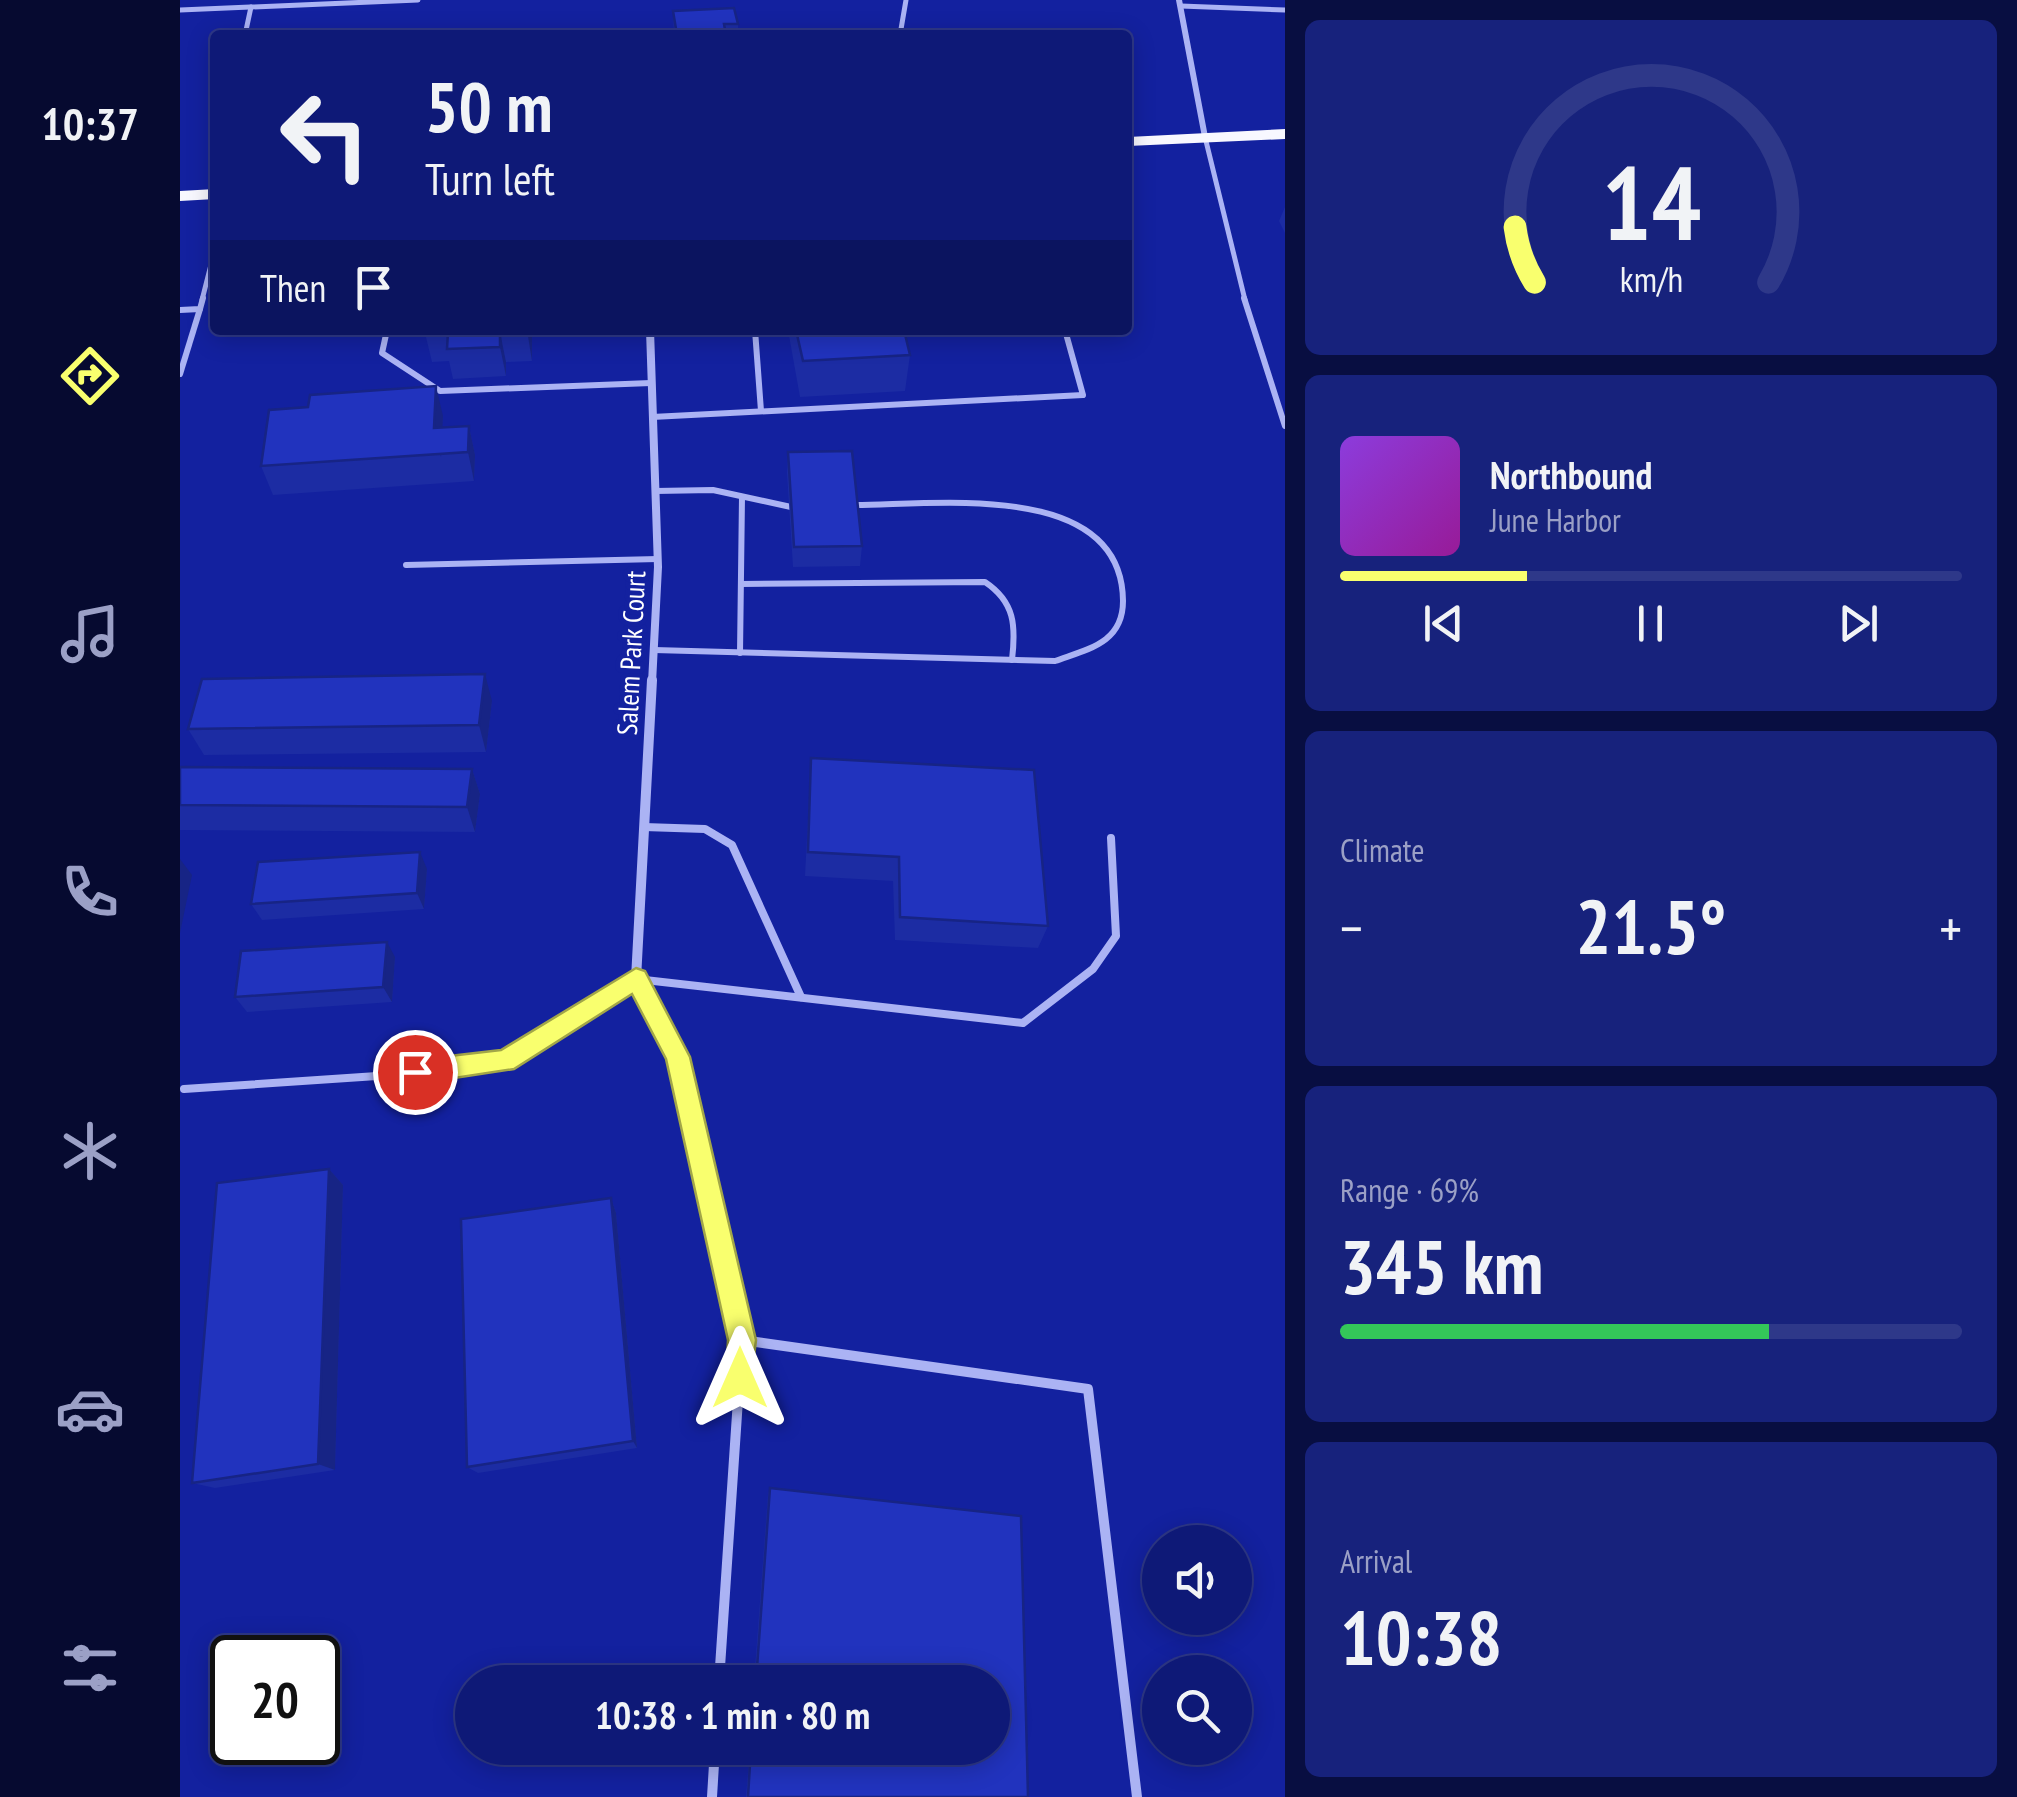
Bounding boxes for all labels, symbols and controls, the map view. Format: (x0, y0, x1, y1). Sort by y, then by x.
text: 50 m (425, 61, 553, 151)
icon: left (260, 70, 390, 200)
text: 10:37 (41, 94, 139, 152)
text: 14 (1601, 134, 1701, 269)
text: Turn left (425, 149, 555, 207)
text: km/h (1619, 256, 1683, 302)
icon: arrive (346, 260, 401, 315)
text: Then (260, 263, 326, 312)
icon: directions (55, 341, 125, 411)
text: Northbound (1490, 450, 1652, 499)
text: June Harbor (1490, 499, 1621, 541)
street label: Salem Park Court (608, 570, 653, 736)
icon: previous (1416, 596, 1471, 651)
icon: pause (1623, 596, 1678, 651)
icon: next (1831, 596, 1886, 651)
icon: music (55, 599, 125, 669)
text: Climate (1340, 829, 1424, 871)
icon: phone (55, 857, 125, 927)
text: 21.5° (1576, 878, 1726, 975)
text: − (1340, 892, 1363, 963)
text: + (1939, 892, 1962, 963)
pin (373, 1030, 458, 1115)
icon: arrive (388, 1045, 443, 1100)
icon: climate (55, 1116, 125, 1186)
text: Range · 69% (1340, 1169, 1479, 1211)
text: 345 km (1340, 1218, 1544, 1315)
position arrow (688, 1326, 792, 1430)
icon: car (55, 1374, 125, 1444)
map controls (1142, 1525, 1252, 1765)
button: sound (1142, 1525, 1252, 1635)
text: Arrival (1340, 1540, 1412, 1582)
text: 10:38 (1340, 1589, 1502, 1686)
icon: filters (55, 1633, 125, 1703)
speed limit sign: 20 (210, 1635, 340, 1765)
button: search (1142, 1655, 1252, 1765)
text: 10:38 · 1 min · 80 m (595, 1690, 870, 1739)

